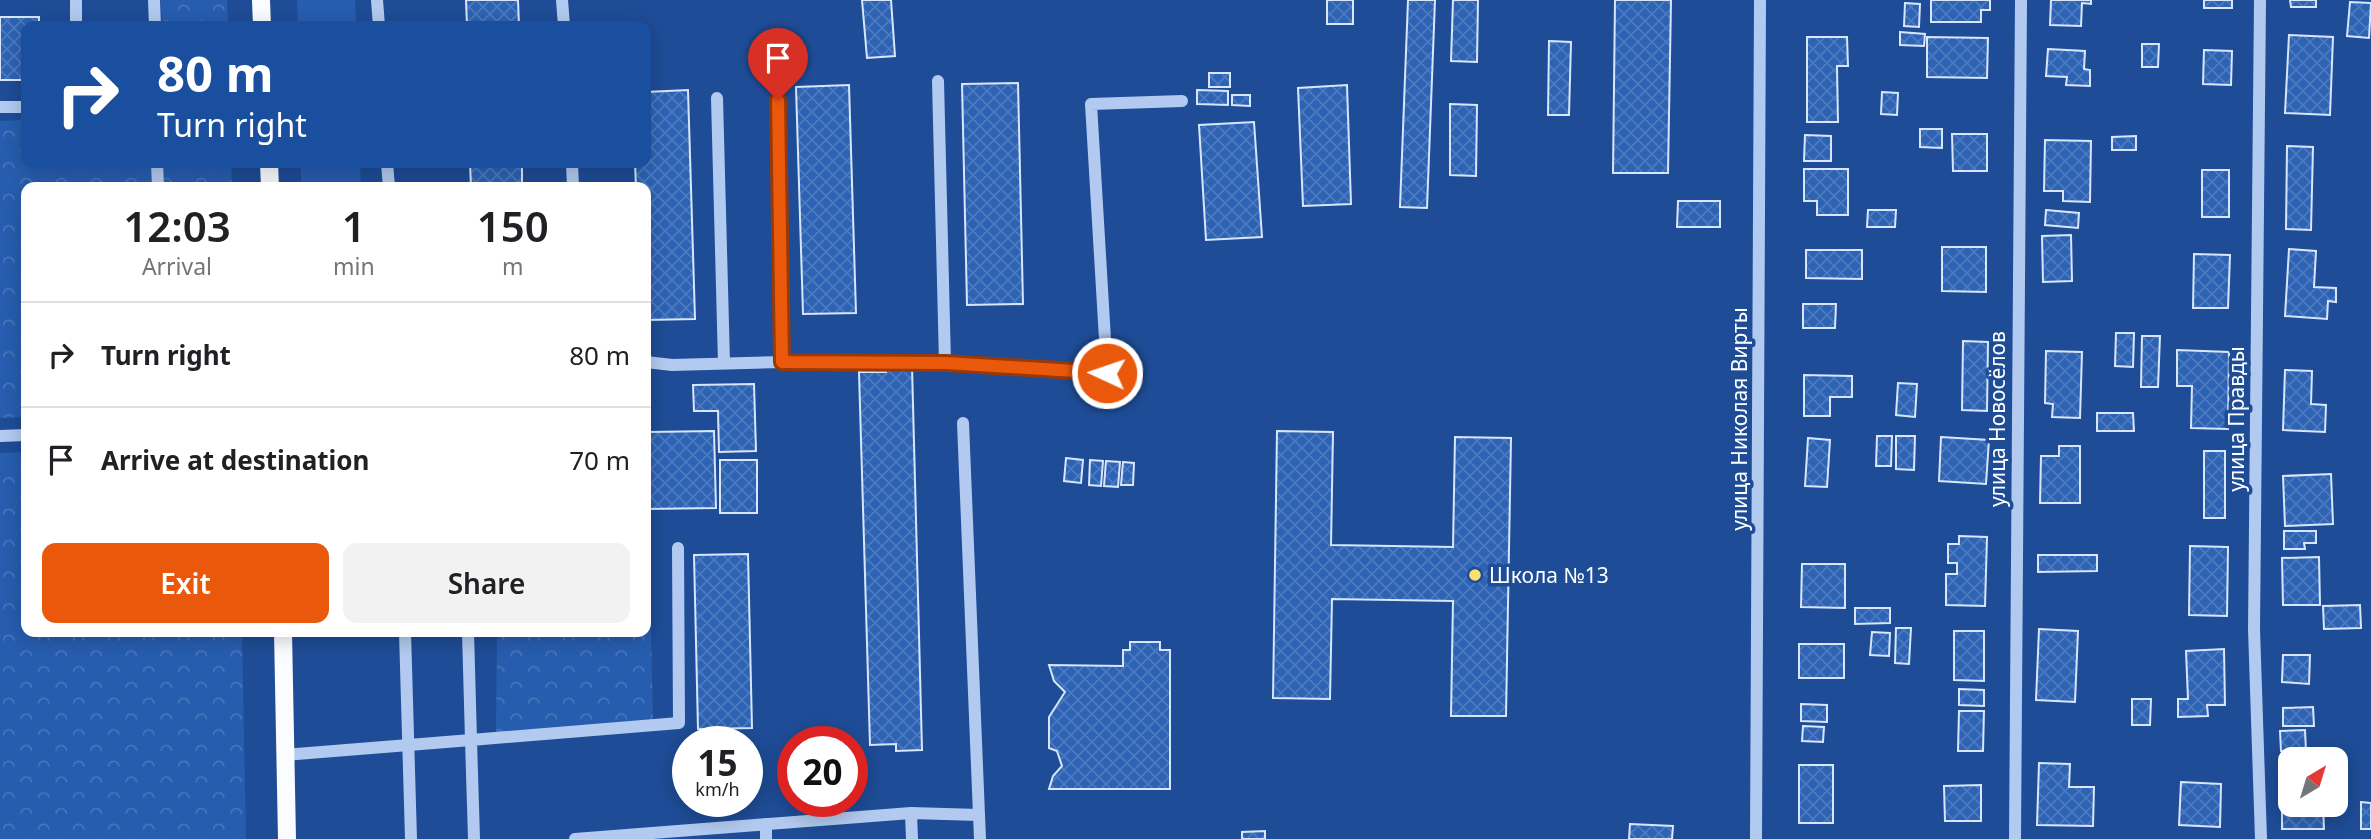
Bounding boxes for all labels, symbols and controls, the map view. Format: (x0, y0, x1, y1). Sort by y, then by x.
pin (748, 28, 808, 100)
icon: arrive (759, 39, 797, 77)
text: 80 m (157, 40, 274, 106)
icon: right (42, 49, 133, 140)
text: Turn right (157, 103, 307, 146)
text: 12:03 (123, 197, 231, 254)
text: 1 (342, 197, 366, 254)
text: 150 (477, 197, 549, 254)
text: Arrival (142, 250, 212, 282)
text: min (333, 250, 375, 282)
text: m (502, 250, 524, 282)
street label: улица Николая Вирты (1725, 307, 1753, 531)
street label: улица Новосёлов (1983, 331, 2011, 507)
icon: right (42, 336, 80, 374)
position arrow (1070, 336, 1144, 410)
text: Turn right (101, 337, 231, 373)
text: 80 m (569, 337, 630, 373)
street label: улица Правды (2222, 346, 2250, 492)
icon: arrive (42, 441, 80, 479)
text: Arrive at destination (101, 442, 370, 478)
text: 70 m (569, 442, 630, 478)
button: Exit (42, 543, 329, 623)
button: Share (343, 543, 630, 623)
place label: Школа №13 (1489, 561, 1609, 589)
marker: Школа №13 (1467, 567, 1483, 583)
speed limit sign: 20 (777, 726, 868, 817)
text: 15 (697, 739, 738, 786)
north arrow (2278, 747, 2348, 817)
map controls (2278, 747, 2348, 817)
text: km/h (695, 777, 740, 801)

